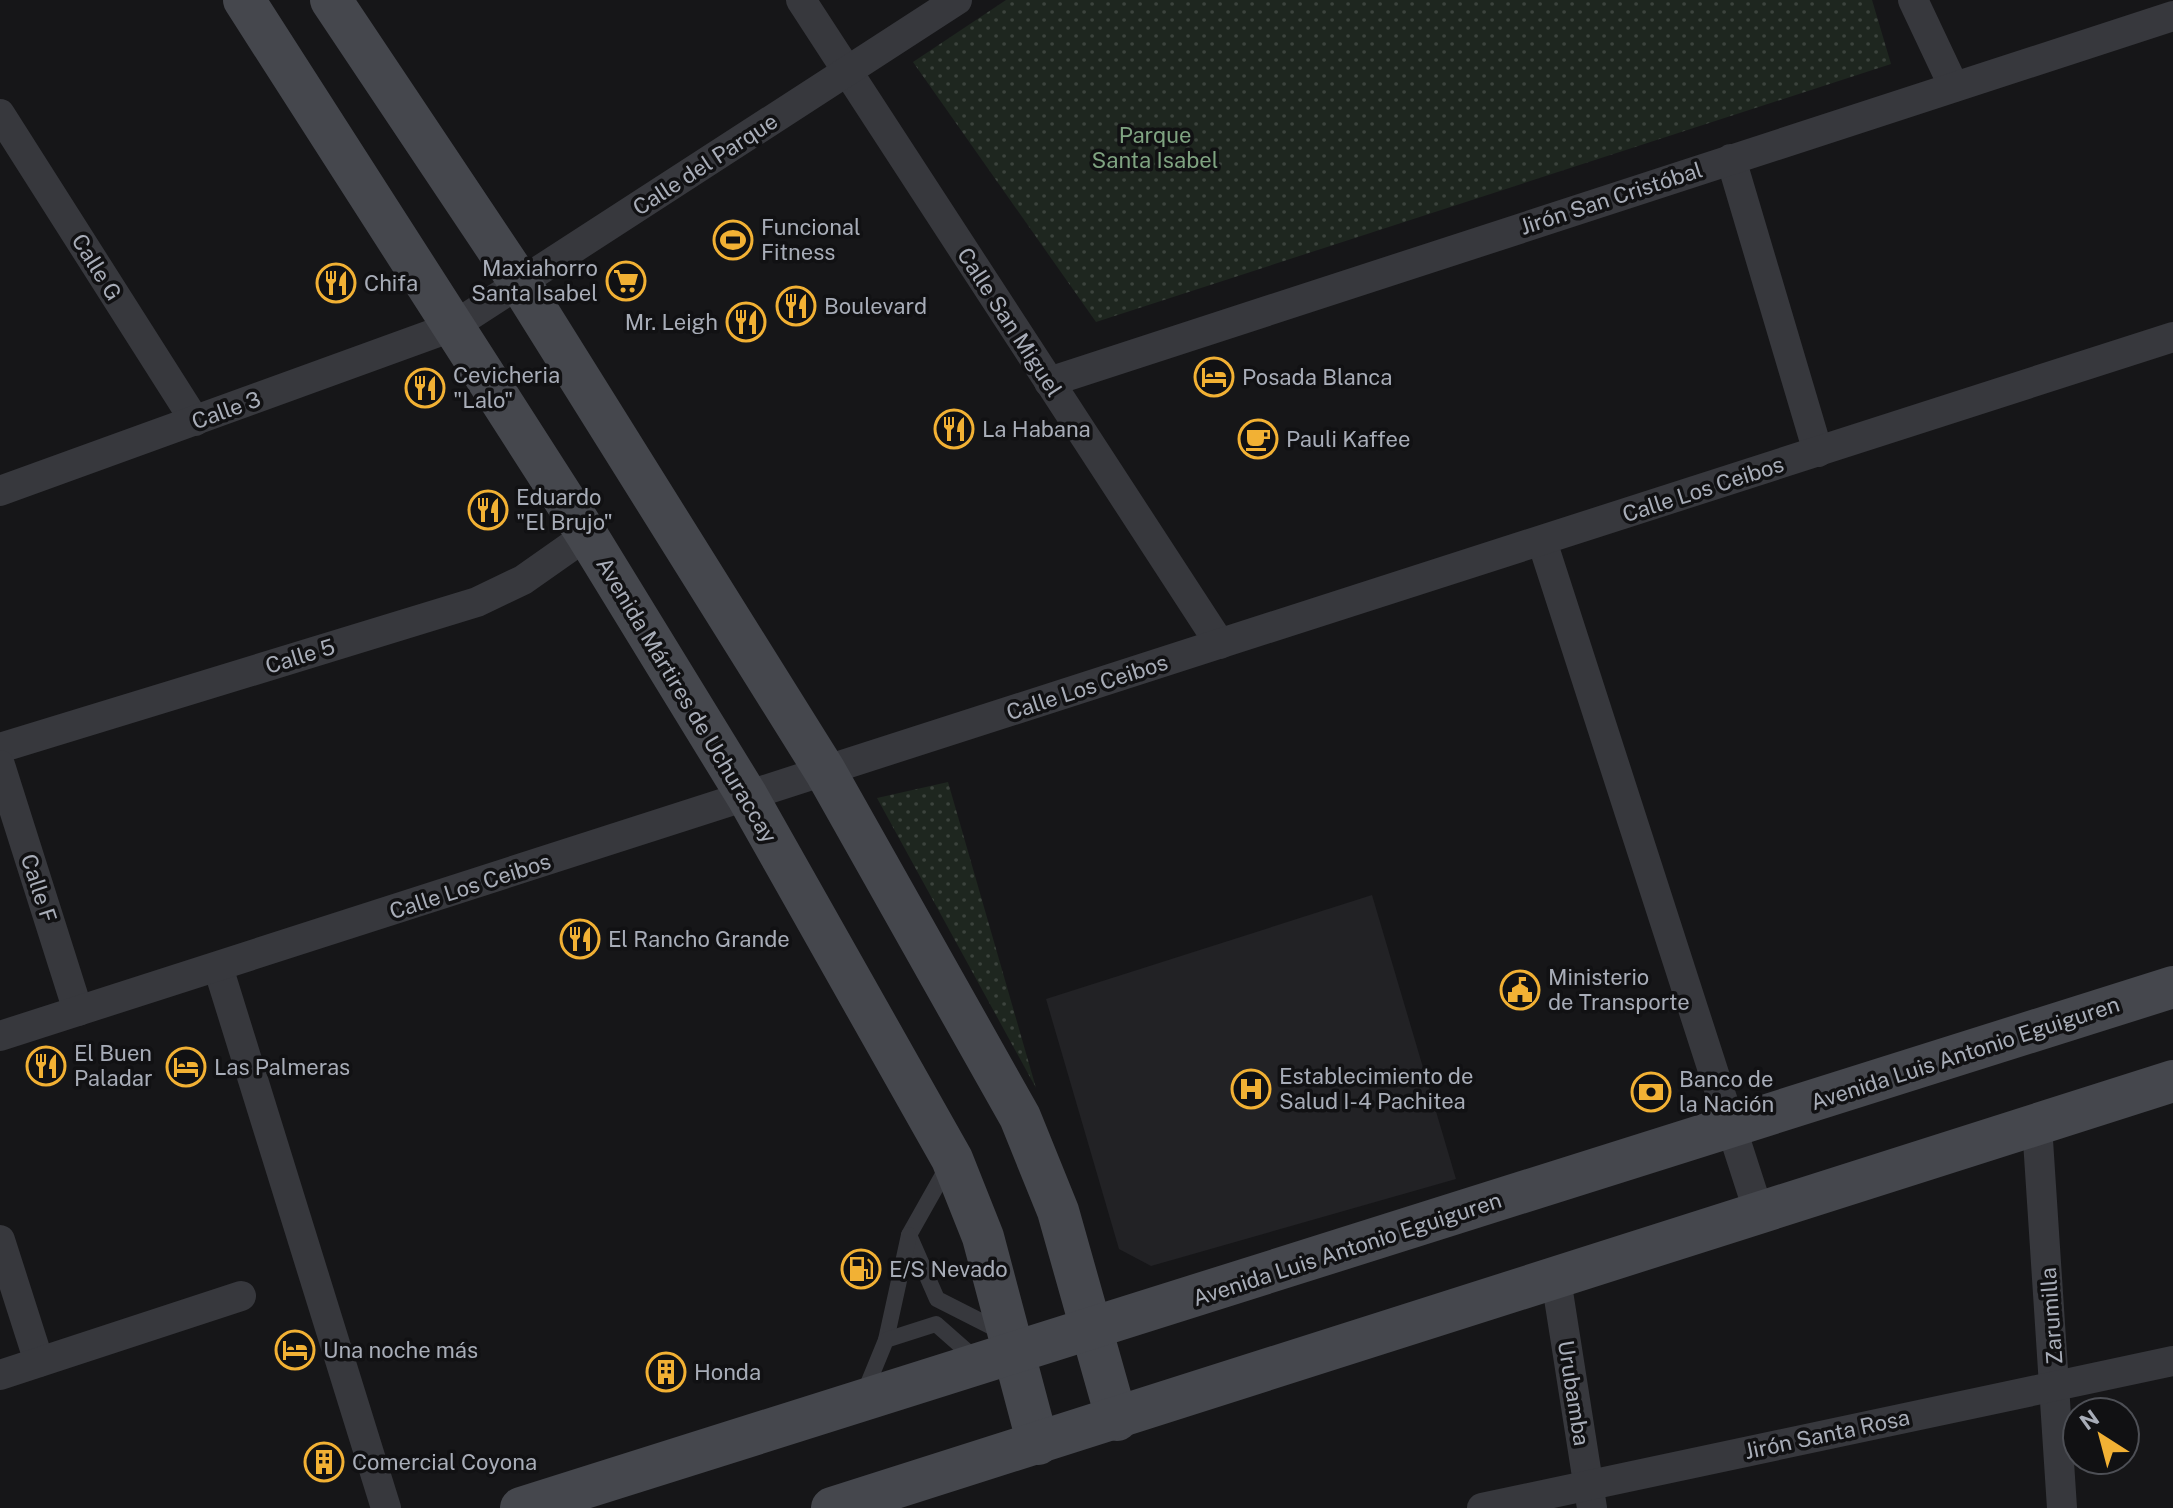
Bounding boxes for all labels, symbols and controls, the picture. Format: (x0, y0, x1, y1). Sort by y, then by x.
street label: Calle del Parque (628, 108, 782, 220)
park label: Parque Santa Isabel (1092, 122, 1218, 173)
street label: Jirón San Cristóbal (1516, 156, 1706, 240)
place label: Funcional Fitness (761, 214, 861, 265)
sports icon: Funcional Fitness (712, 219, 754, 261)
street label: Calle G (67, 229, 127, 305)
street label: Calle San Miguel (952, 243, 1068, 401)
place label: Maxiahorro Santa Isabel (471, 255, 598, 306)
supermarket icon: Maxiahorro Santa Isabel (605, 260, 647, 302)
restaurant icon: Chifa (315, 262, 357, 304)
place label: Chifa (364, 270, 418, 296)
restaurant icon: Boulevard (775, 285, 817, 327)
place label: Boulevard (824, 293, 927, 319)
restaurant icon: Mr. Leigh (725, 301, 767, 343)
place label: Mr. Leigh (625, 309, 718, 335)
hotel icon: Posada Blanca (1193, 356, 1235, 398)
place label: Cevicheria "Lalo" (453, 362, 560, 413)
place label: Posada Blanca (1242, 364, 1392, 390)
restaurant icon: Cevicheria "Lalo" (404, 367, 446, 409)
street label: Calle 3 (188, 386, 264, 434)
restaurant icon: La Habana (933, 408, 975, 450)
place label: La Habana (982, 416, 1091, 442)
cafe icon: Pauli Kaffee (1237, 418, 1279, 460)
place label: Pauli Kaffee (1286, 426, 1411, 452)
street label: Calle Los Ceibos (1619, 451, 1787, 527)
place label: Eduardo "El Brujo" (516, 484, 613, 535)
restaurant icon: Eduardo "El Brujo" (467, 489, 509, 531)
street label: Avenida Mártires de Uchuraccay (591, 552, 783, 848)
street label: Calle 5 (262, 633, 338, 679)
street label: Calle Los Ceibos (1003, 649, 1171, 725)
street label: Calle Los Ceibos (386, 848, 554, 924)
street label: Calle F (16, 851, 62, 925)
restaurant icon: El Rancho Grande (559, 918, 601, 960)
place label: El Rancho Grande (608, 926, 790, 952)
place label: Ministerio de Transporte (1548, 964, 1690, 1015)
public building icon: Ministerio de Transporte (1499, 969, 1541, 1011)
street label: Avenida Luis Antonio Eguiguren (1807, 991, 2123, 1115)
place label: El Buen Paladar (74, 1040, 153, 1091)
restaurant icon: El Buen Paladar (25, 1045, 67, 1087)
hotel icon: Las Palmeras (165, 1046, 207, 1088)
place label: Las Palmeras (214, 1054, 350, 1080)
place label: Establecimiento de Salud I-4 Pachitea (1279, 1063, 1473, 1114)
place label: Banco de la Nación (1679, 1066, 1774, 1117)
hospital icon: Establecimiento de Salud I-4 Pachitea (1230, 1068, 1272, 1110)
bank icon: Banco de la Nación (1630, 1071, 1672, 1113)
street label: Avenida Luis Antonio Eguiguren (1189, 1187, 1505, 1311)
fuel station icon: E/S Nevado (840, 1248, 882, 1290)
place label: E/S Nevado (889, 1256, 1008, 1282)
street label: Zarumilla (2035, 1266, 2067, 1366)
hotel icon: Una noche más (274, 1329, 316, 1371)
place label: Una noche más (323, 1337, 478, 1363)
street label: Urubamba (1553, 1338, 1595, 1448)
building icon: Honda (645, 1351, 687, 1393)
place label: Honda (694, 1359, 761, 1385)
north arrow (2061, 1396, 2141, 1476)
street label: Jirón Santa Rosa (1742, 1404, 1912, 1464)
text: N (2075, 1404, 2104, 1435)
building icon: Comercial Coyona (303, 1441, 345, 1483)
place label: Comercial Coyona (352, 1449, 537, 1475)

